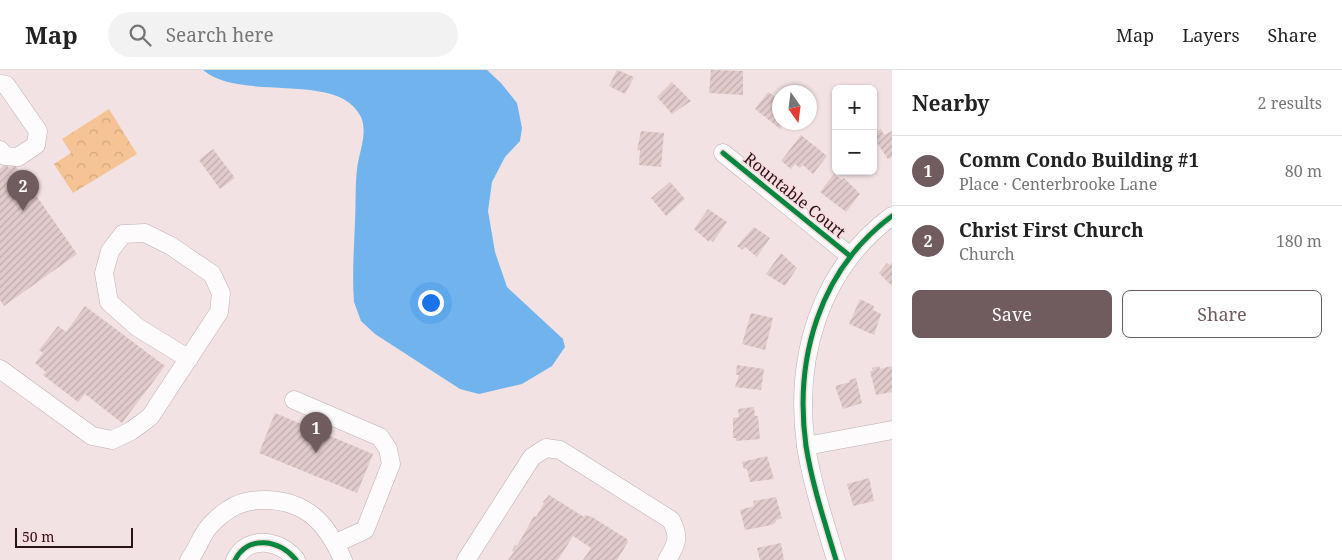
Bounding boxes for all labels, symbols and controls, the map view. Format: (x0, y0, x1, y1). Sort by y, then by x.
search box (108, 12, 458, 57)
text: Map (25, 18, 78, 51)
icon: search (126, 21, 154, 49)
text: Search here (166, 22, 274, 48)
text: Map (1116, 23, 1154, 47)
text: Layers (1182, 23, 1240, 47)
text: Share (1268, 23, 1317, 47)
north arrow (772, 85, 817, 130)
map controls (832, 85, 877, 175)
button: + (832, 85, 877, 130)
text: Nearby (912, 89, 990, 117)
text: 2 results (1258, 92, 1322, 114)
button: − (832, 130, 877, 175)
street label: Rountable Court (740, 147, 851, 243)
text: Comm Condo Building #1 (959, 147, 1199, 173)
text: 1 (923, 160, 933, 182)
text: 80 m (1285, 160, 1322, 182)
pin: 2 (7, 170, 39, 211)
text: Place · Centerbrooke Lane (959, 173, 1157, 195)
text: Christ First Church (959, 217, 1144, 243)
text: 2 (923, 230, 933, 252)
text: 180 m (1276, 230, 1322, 252)
text: Church (959, 243, 1015, 265)
your location (418, 290, 444, 316)
button: Save (912, 290, 1112, 338)
button: Share (1122, 290, 1322, 338)
pin: 1 (300, 412, 332, 453)
scale bar (15, 525, 132, 548)
text: 50 m (22, 527, 55, 546)

